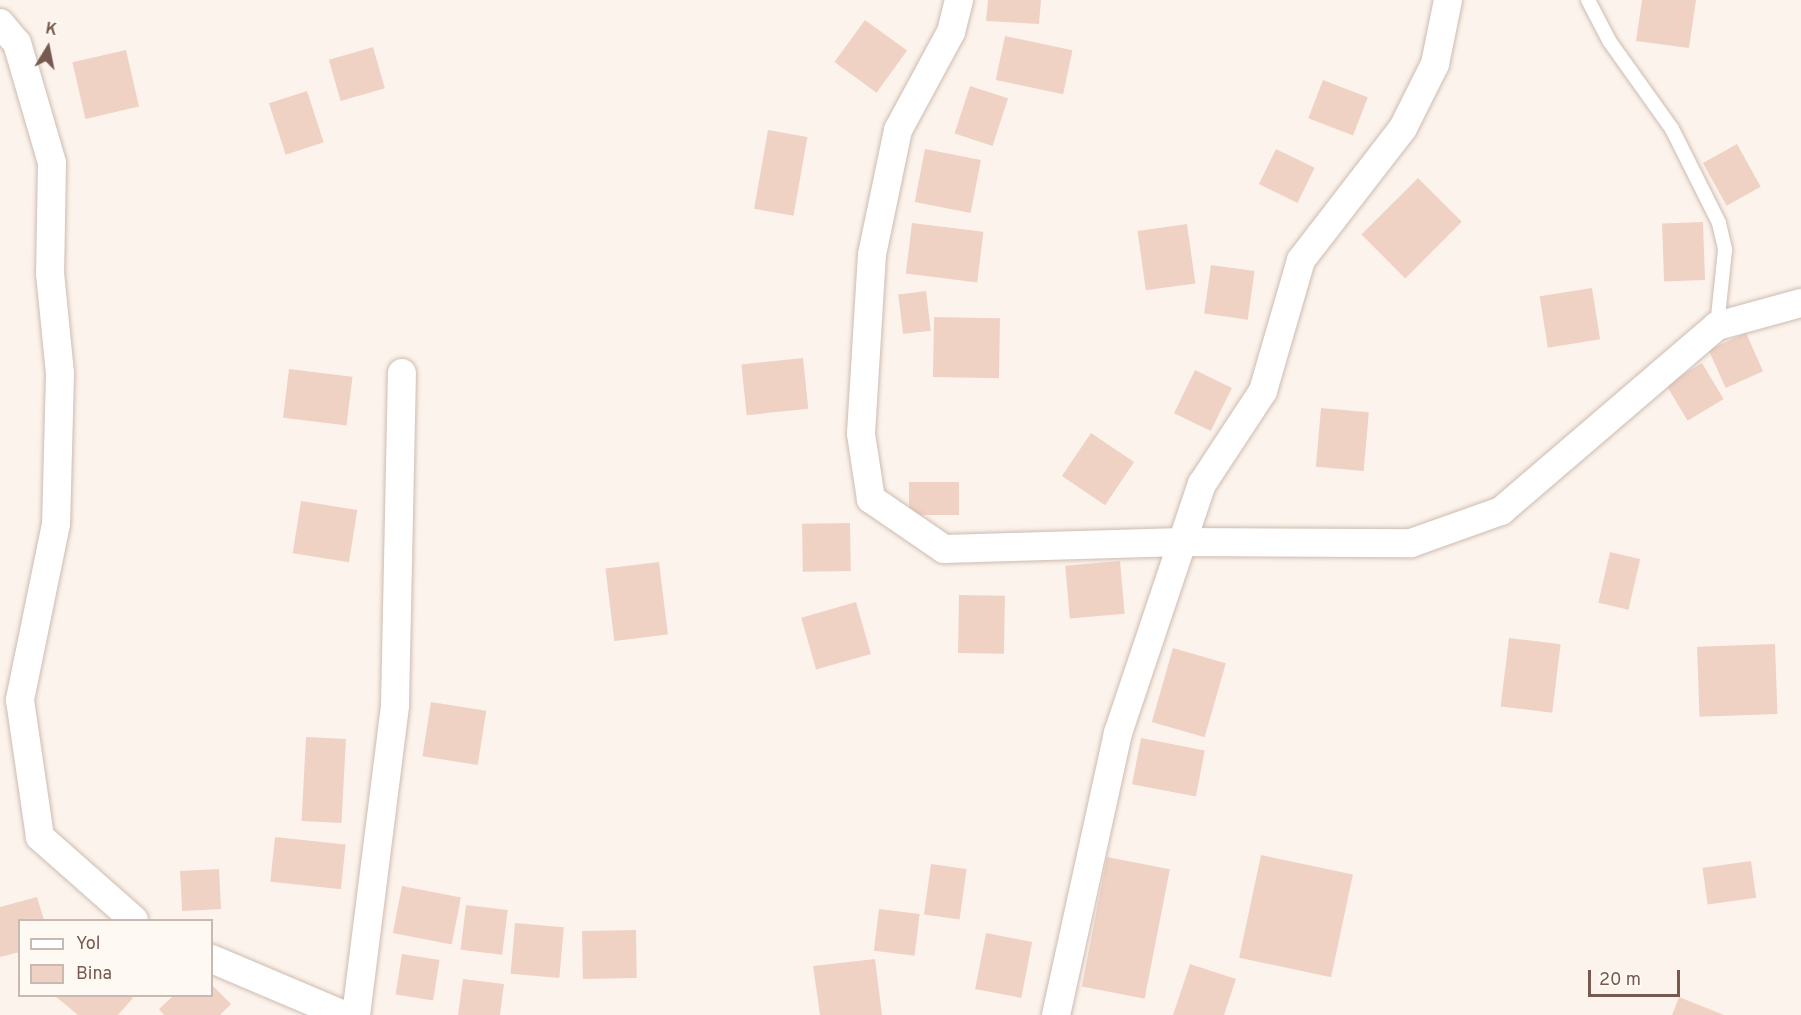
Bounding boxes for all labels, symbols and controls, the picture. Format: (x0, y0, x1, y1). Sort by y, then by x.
north arrow (18, 18, 78, 78)
text: K (44, 19, 58, 41)
legend (18, 919, 213, 997)
text: Yol (76, 933, 101, 956)
scale bar (1591, 958, 1682, 996)
text: Bina (76, 963, 112, 986)
text: 20 m (1599, 969, 1641, 992)

